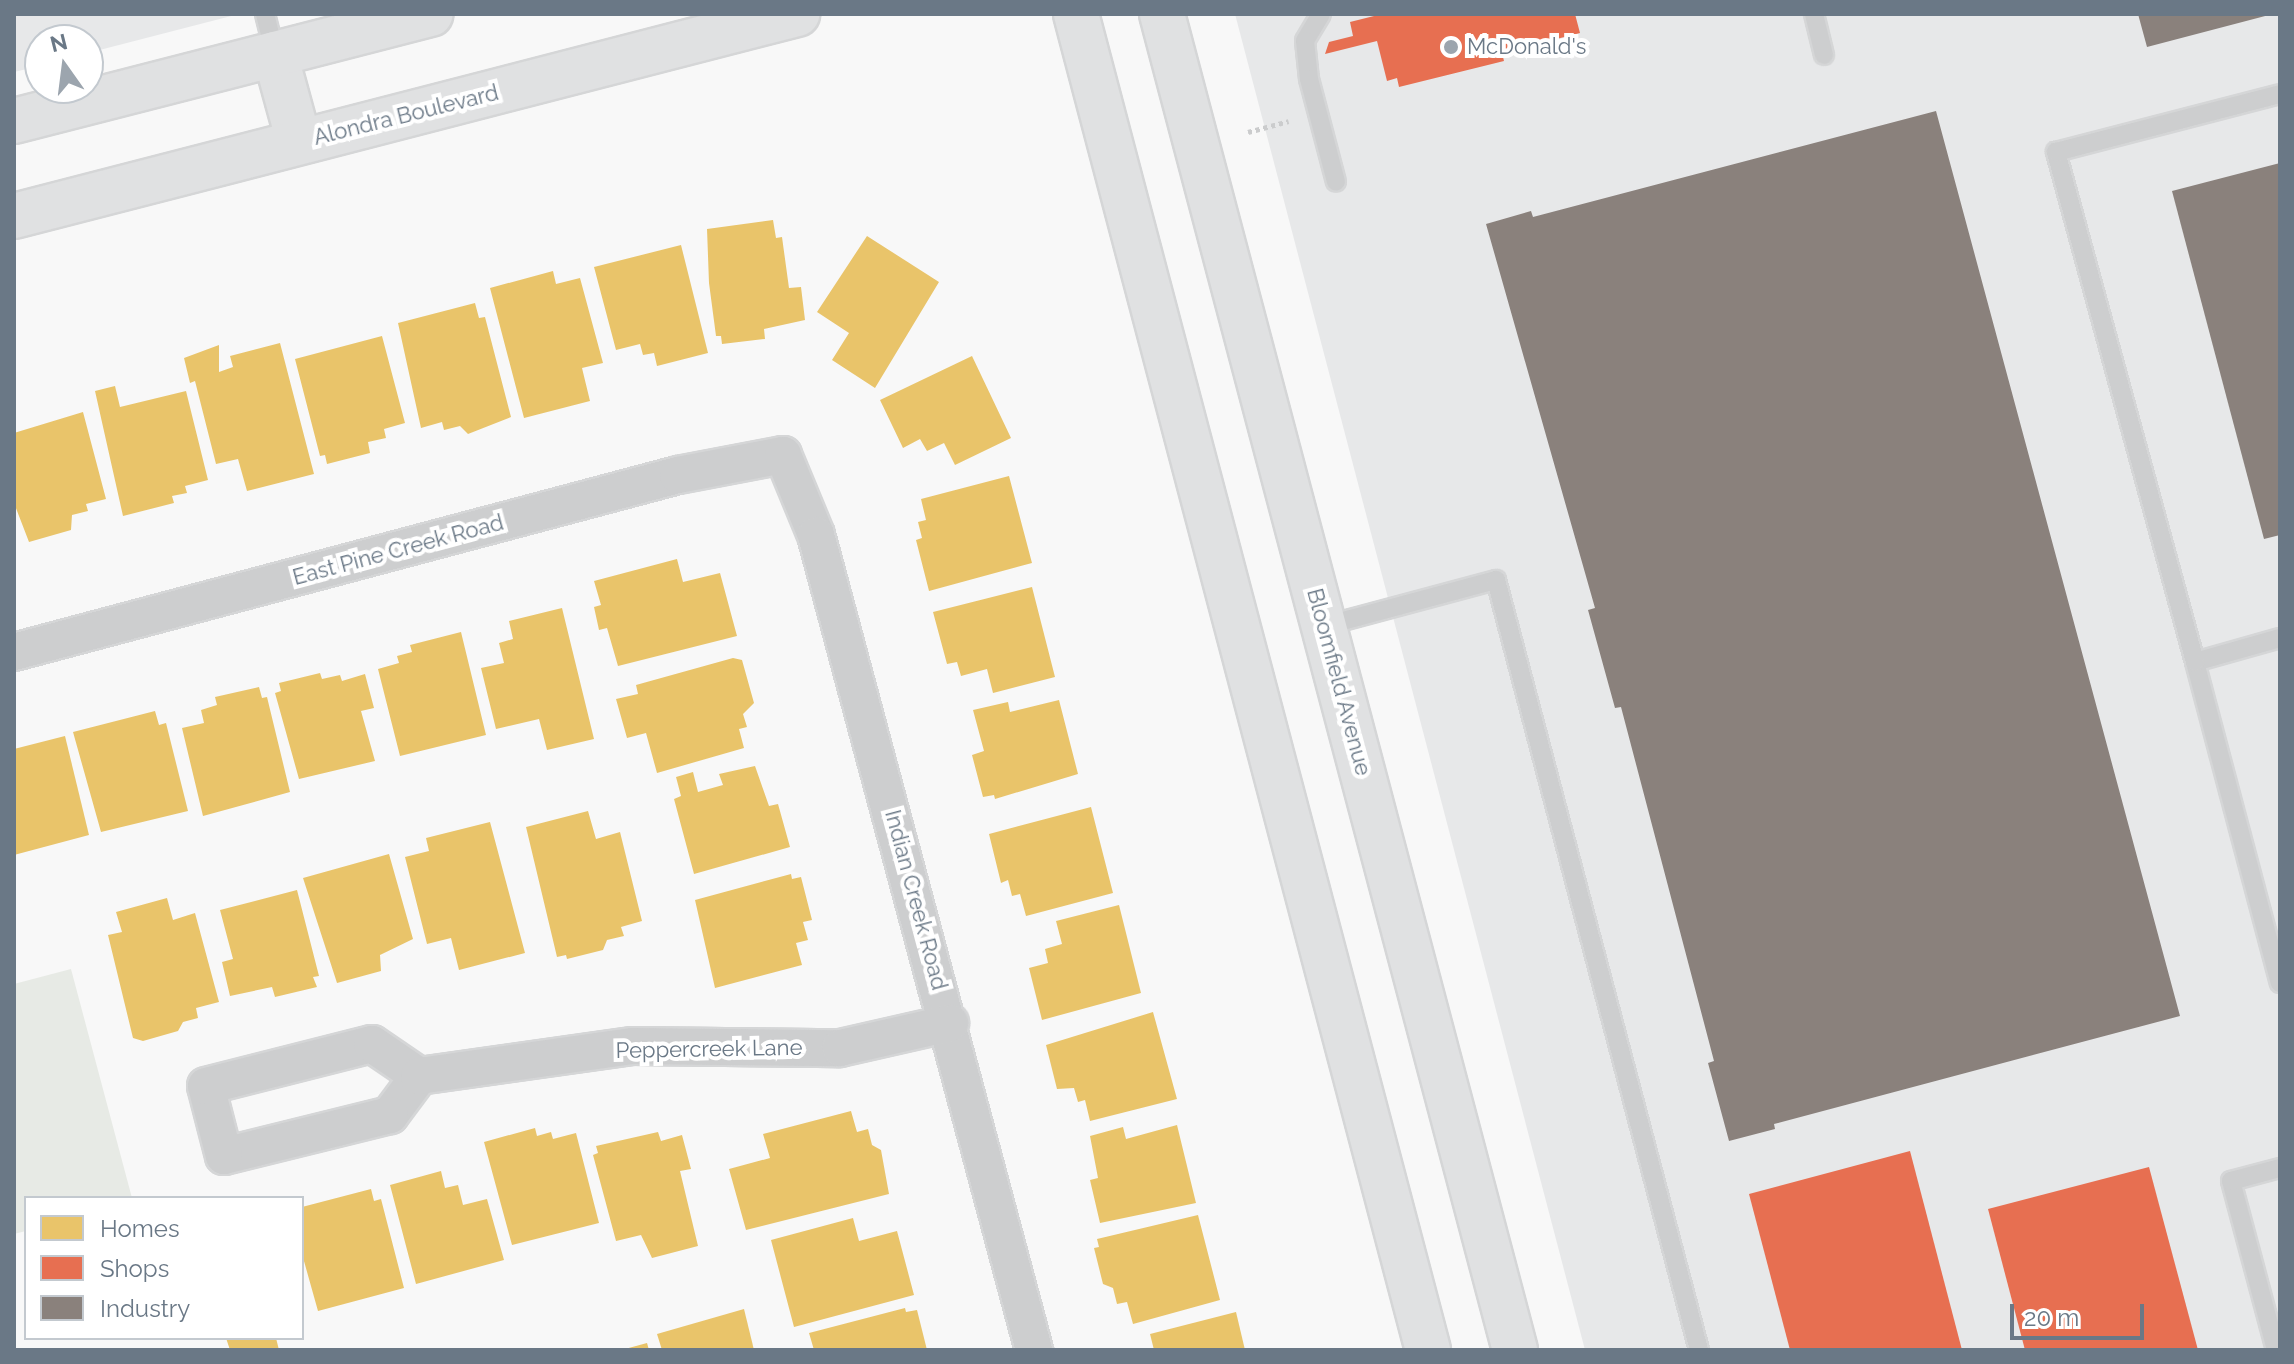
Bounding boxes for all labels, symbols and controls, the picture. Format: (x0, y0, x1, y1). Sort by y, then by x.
north arrow (24, 24, 104, 104)
text: N (47, 28, 70, 57)
place label: McDonald's (1467, 34, 1586, 60)
marker: McDonald's (1442, 38, 1460, 56)
street label: Alondra Boulevard (311, 79, 501, 151)
street label: East Pine Creek Road (290, 509, 506, 591)
street label: Bloomfield Avenue (1301, 585, 1377, 779)
street label: Indian Creek Road (879, 807, 953, 993)
street label: Peppercreek Lane (615, 1034, 803, 1064)
legend (24, 1196, 304, 1340)
text: Homes (100, 1214, 180, 1243)
text: Shops (100, 1254, 169, 1283)
scale bar (2014, 1288, 2148, 1338)
text: Industry (100, 1294, 190, 1323)
text: 20 m (2024, 1303, 2079, 1332)

